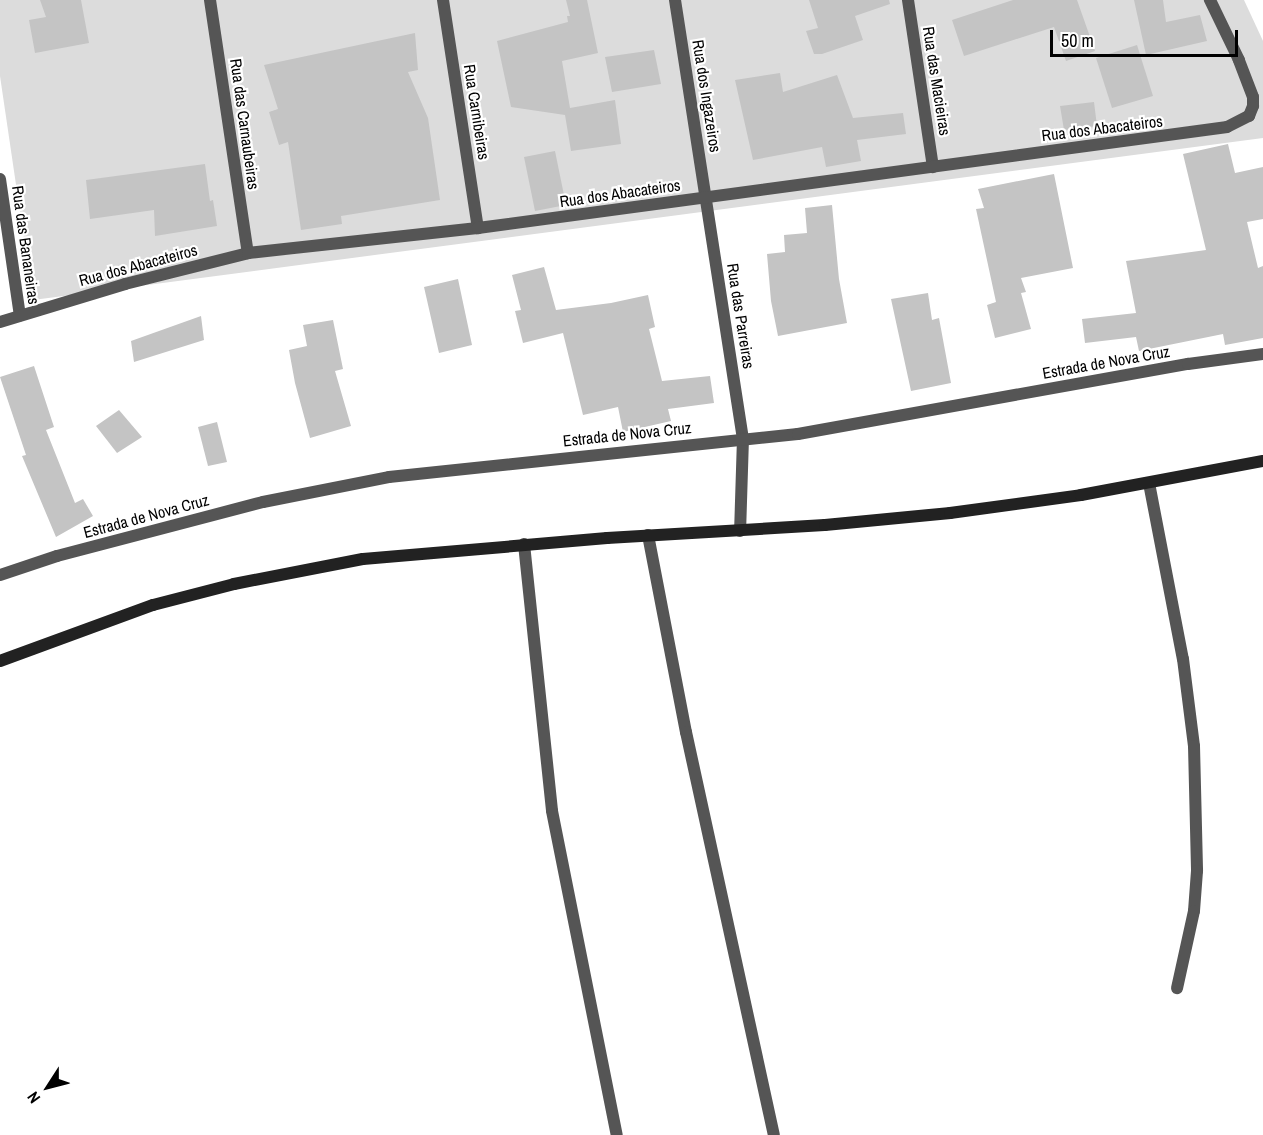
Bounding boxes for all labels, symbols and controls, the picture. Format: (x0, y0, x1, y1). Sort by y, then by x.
scale bar (1053, 18, 1240, 56)
street label: Rua das Macieiras (919, 25, 955, 137)
text: 50 m (1061, 28, 1094, 53)
street label: Rua dos Ingazeiros (689, 38, 725, 154)
street label: Rua das Carnaubeiras (226, 57, 264, 191)
street label: Rua Carnibeiras (460, 63, 494, 161)
street label: Rua dos Abacateiros (1040, 111, 1164, 145)
street label: Rua dos Abacateiros (558, 175, 682, 211)
street label: Rua das Bananeiras (8, 184, 44, 306)
street label: Rua dos Abacateiros (76, 240, 200, 290)
street label: Rua das Parreiras (723, 262, 759, 370)
street label: Estrada de Nova Cruz (1041, 341, 1171, 383)
street label: Estrada de Nova Cruz (562, 418, 692, 450)
street label: Estrada de Nova Cruz (81, 490, 211, 542)
north arrow (18, 1057, 78, 1117)
text: N (22, 1087, 45, 1108)

